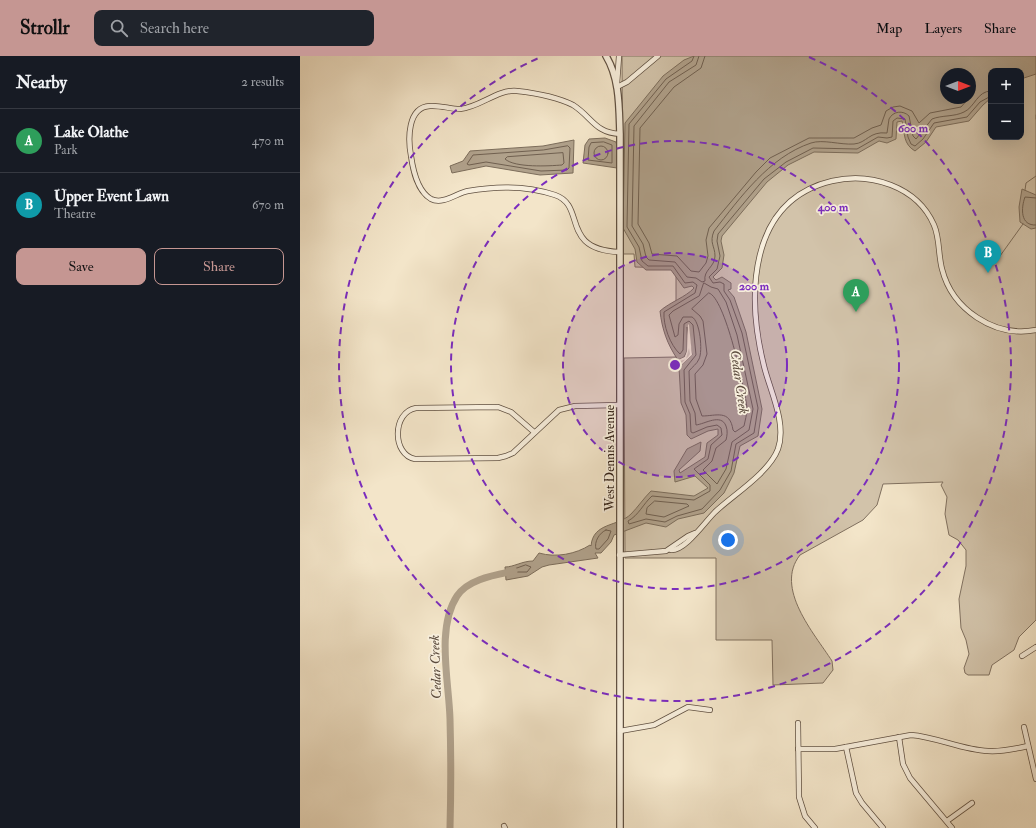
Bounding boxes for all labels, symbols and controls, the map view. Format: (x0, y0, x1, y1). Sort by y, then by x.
search box (94, 10, 374, 46)
text: Strollr (20, 16, 70, 40)
icon: search (108, 17, 130, 39)
text: Search here (140, 19, 209, 38)
text: Map (876, 20, 902, 37)
text: Layers (924, 20, 962, 37)
text: Share (984, 20, 1016, 37)
north arrow (940, 68, 976, 104)
map controls (988, 68, 1024, 140)
button: + (988, 68, 1024, 104)
text: Nearby (16, 72, 67, 93)
text: 2 results (241, 74, 284, 90)
button: − (988, 104, 1024, 140)
text: 600 m (898, 121, 929, 136)
text: Lake Olathe (54, 123, 129, 142)
text: A (25, 133, 33, 149)
text: 470 m (252, 133, 284, 149)
text: Park (54, 142, 78, 158)
text: Upper Event Lawn (54, 187, 169, 206)
text: B (25, 197, 33, 213)
text: 670 m (252, 197, 284, 213)
text: 400 m (817, 200, 849, 215)
text: Theatre (54, 206, 96, 222)
pin: B (975, 240, 1001, 273)
button: Save (16, 248, 146, 285)
button: Share (154, 248, 284, 285)
text: 200 m (739, 279, 770, 294)
pin: A (843, 279, 869, 312)
water label: Cedar Creek (727, 349, 752, 415)
centre of rings (668, 358, 682, 372)
street label: West Dennis Avenue (602, 404, 618, 512)
your location (718, 530, 738, 550)
water label: Cedar Creek (426, 634, 445, 699)

